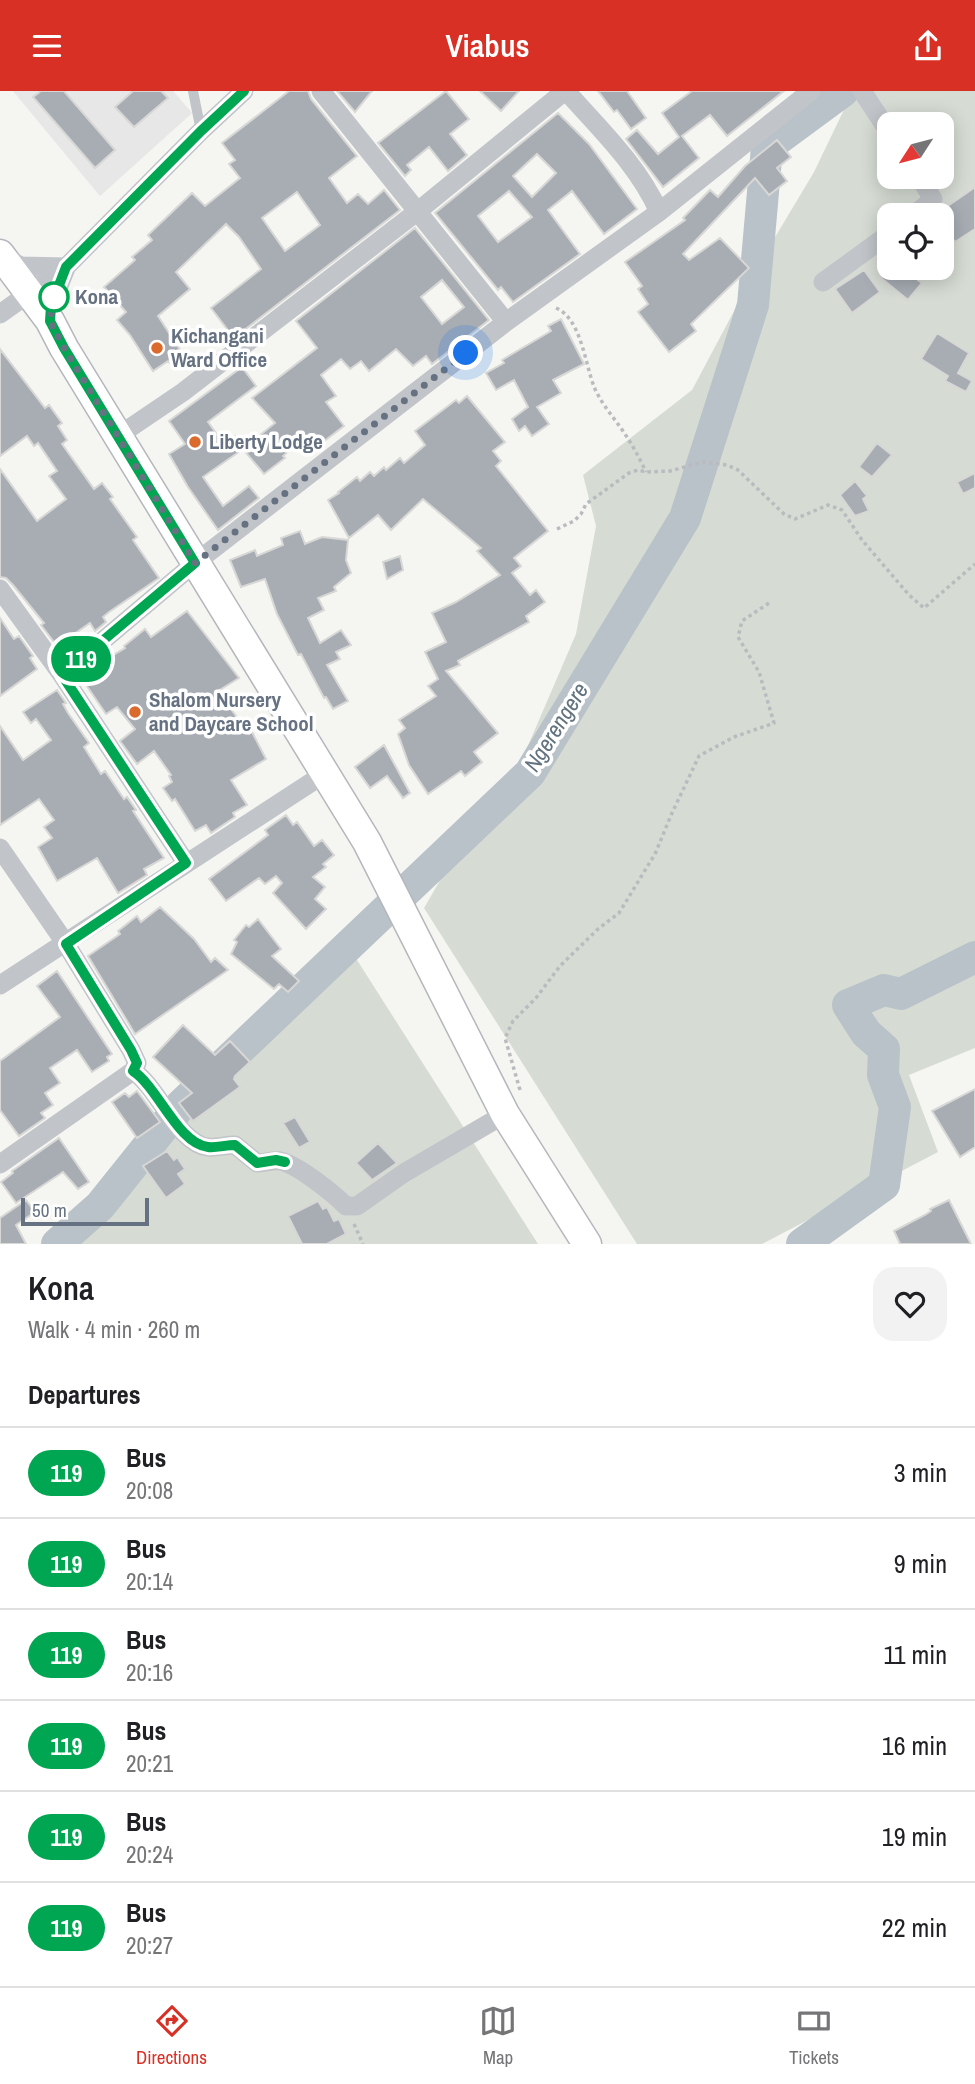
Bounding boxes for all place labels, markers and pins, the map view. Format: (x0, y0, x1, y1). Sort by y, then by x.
marker: Kona (39, 282, 69, 312)
place label: Kona (75, 282, 118, 311)
place label: Kichangani Ward Office (171, 321, 267, 374)
marker: Kichangani Ward Office (149, 340, 165, 356)
place label: Liberty Lodge (209, 427, 323, 456)
marker: Liberty Lodge (187, 434, 203, 450)
place label: Shalom Nursery and Daycare School (149, 685, 314, 738)
marker: Shalom Nursery and Daycare School (127, 704, 143, 720)

